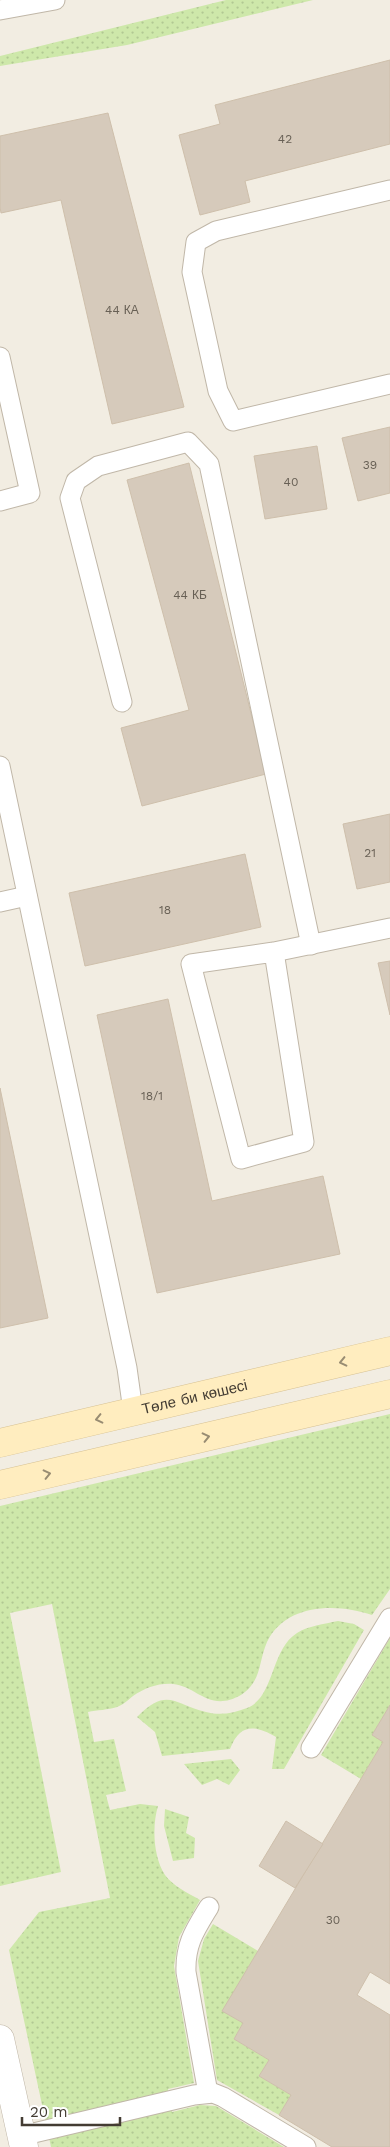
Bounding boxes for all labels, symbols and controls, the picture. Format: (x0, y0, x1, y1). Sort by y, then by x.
house number: 42 (278, 132, 292, 146)
house number: 44 КА (105, 303, 139, 317)
house number: 39 (363, 458, 377, 472)
house number: 40 (284, 475, 298, 489)
house number: 44 КБ (173, 588, 207, 602)
house number: 21 (364, 846, 376, 860)
house number: 18 (159, 903, 171, 917)
house number: 18/1 (141, 1089, 163, 1103)
one-way arrow (338, 1356, 347, 1367)
street label: Төле би көшесі (140, 1376, 249, 1418)
one-way arrow (95, 1413, 104, 1424)
one-way arrow (201, 1432, 210, 1443)
one-way arrow (43, 1469, 52, 1480)
house number: 30 (326, 1913, 340, 1927)
scale bar (22, 2094, 120, 2126)
text: 20 m (30, 2103, 68, 2121)

